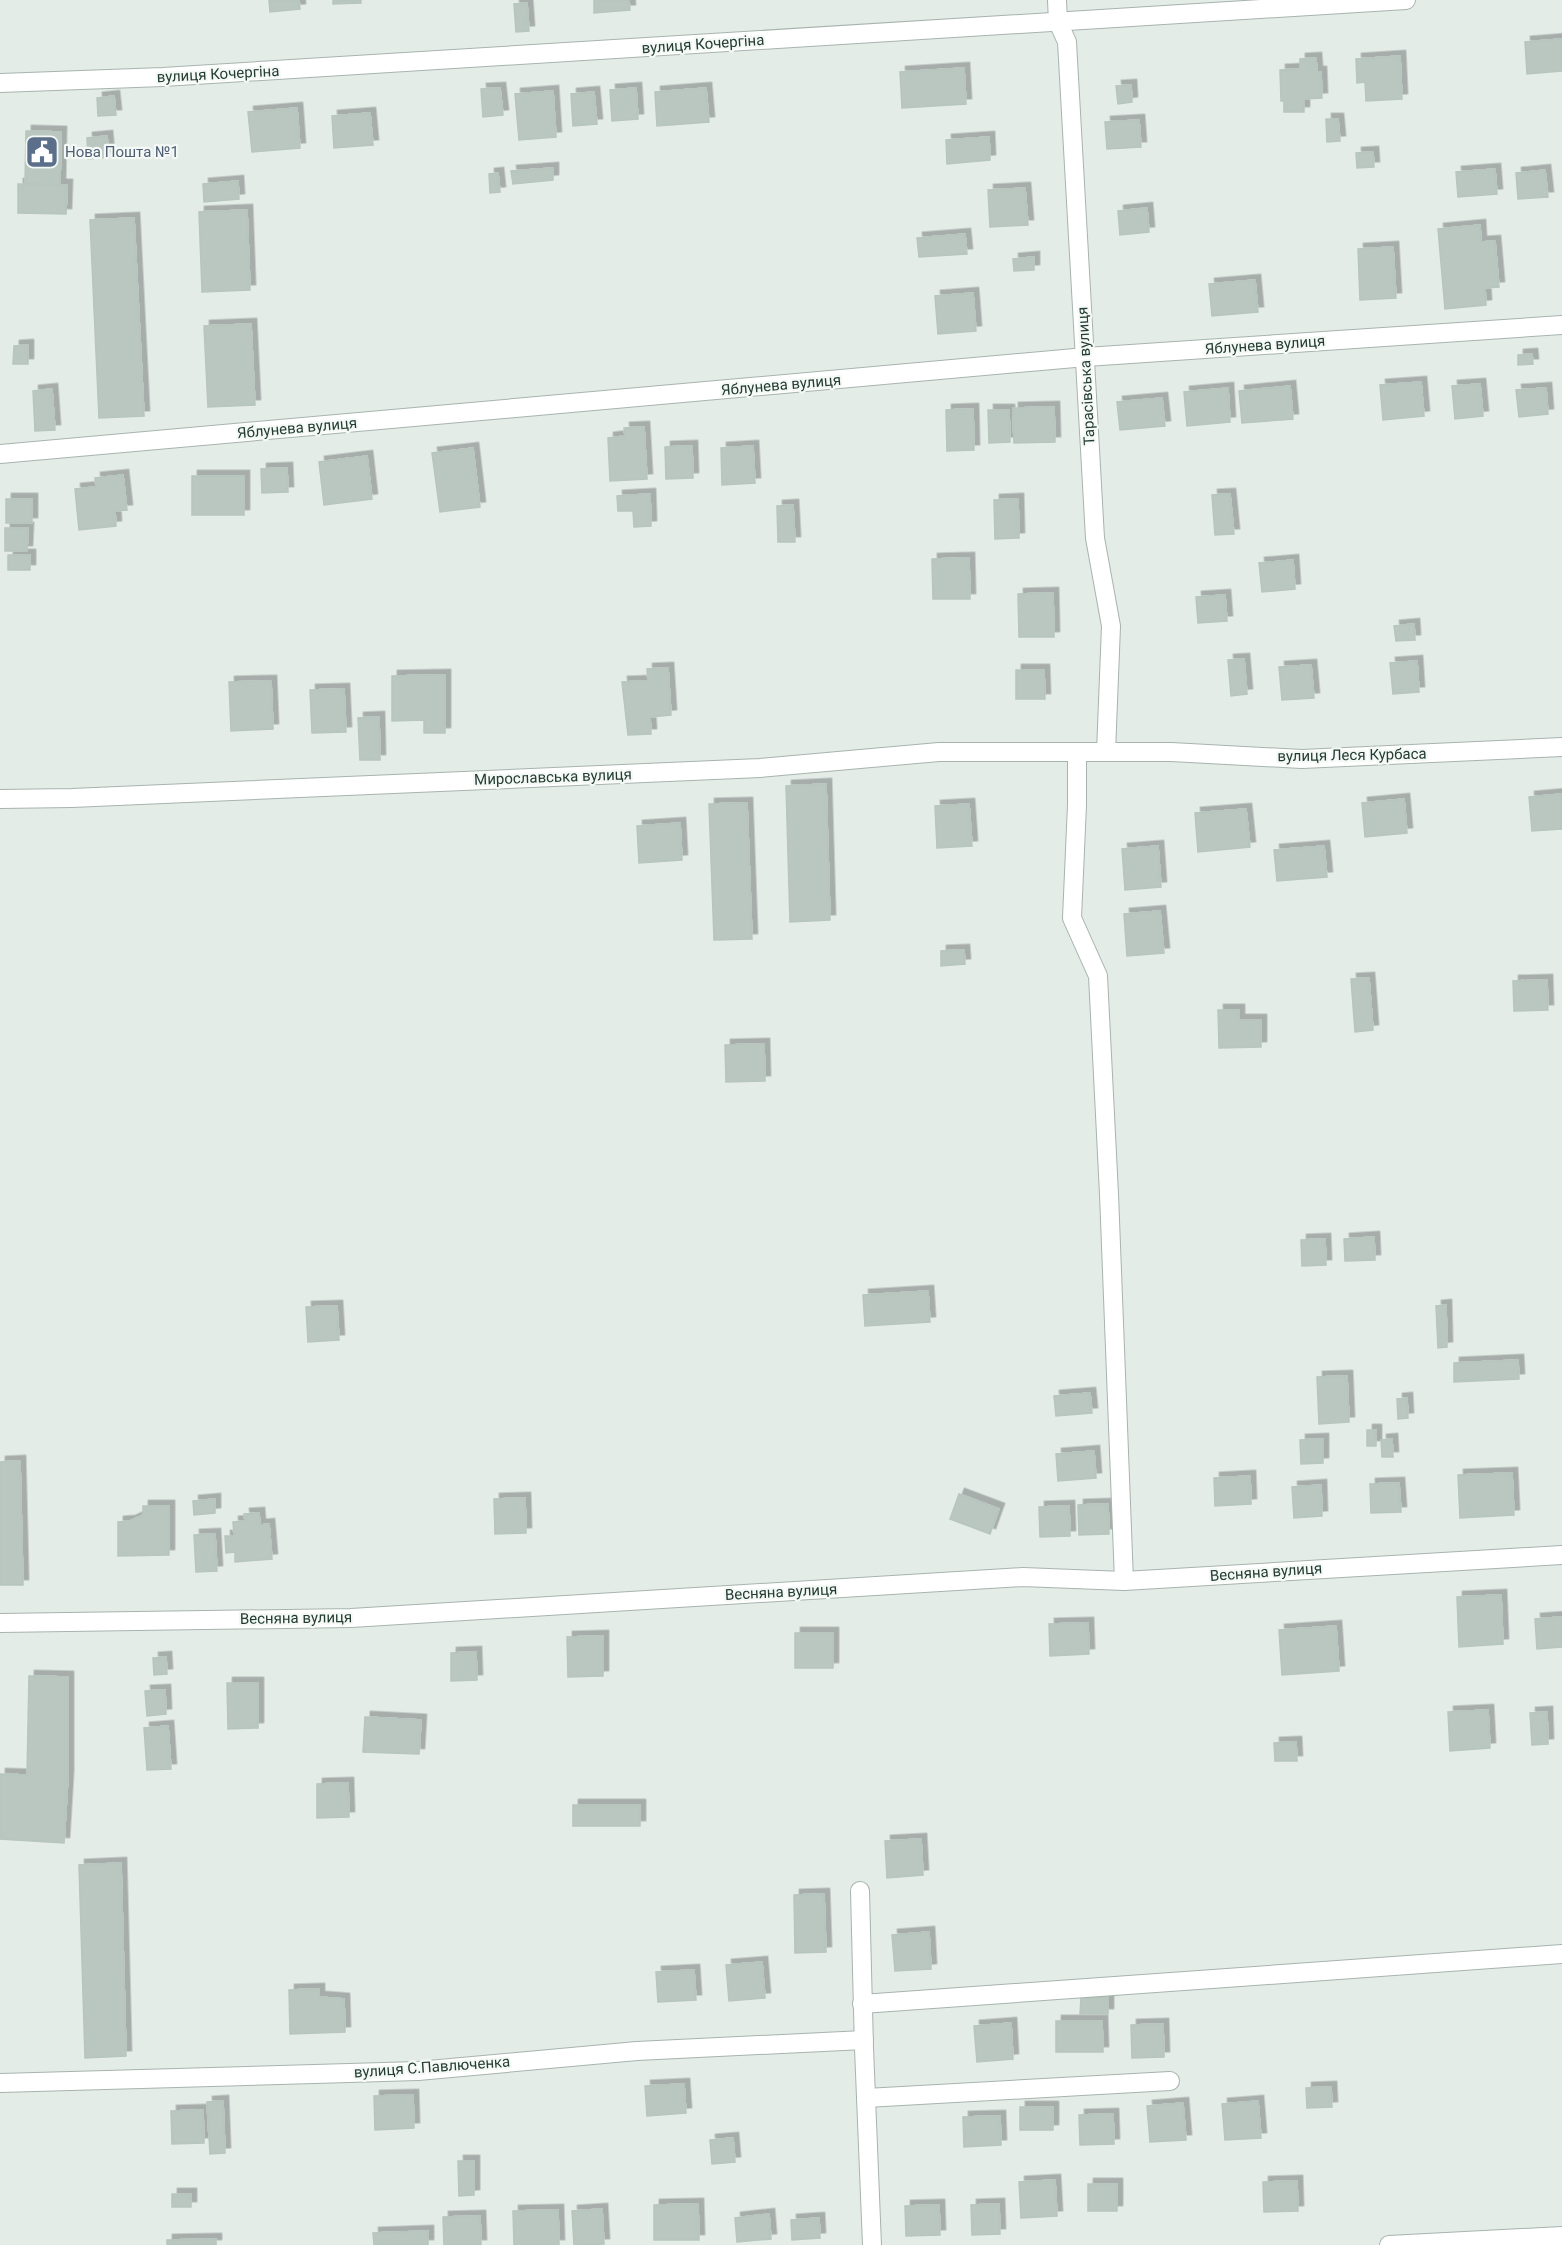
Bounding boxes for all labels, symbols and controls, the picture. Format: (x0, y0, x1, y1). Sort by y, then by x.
street label: вулиця Кочергіна (641, 31, 765, 57)
street label: вулиця Кочергіна (156, 62, 280, 86)
public building icon: Нова Пошта №1 (24, 134, 60, 170)
place label: Нова Пошта №1 (65, 143, 179, 161)
street label: Тарасівська вулиця (1073, 306, 1099, 446)
street label: Яблунева вулиця (1204, 332, 1326, 358)
street label: Яблунева вулиця (720, 371, 842, 399)
street label: Яблунева вулиця (236, 414, 358, 442)
street label: вулиця Леся Курбаса (1277, 745, 1427, 765)
street label: Мирославська вулиця (474, 765, 632, 789)
street label: Весняна вулиця (1209, 1559, 1323, 1585)
street label: Весняна вулиця (724, 1580, 838, 1604)
street label: Весняна вулиця (240, 1608, 352, 1628)
street label: вулиця С.Павлюченка (353, 2053, 511, 2081)

